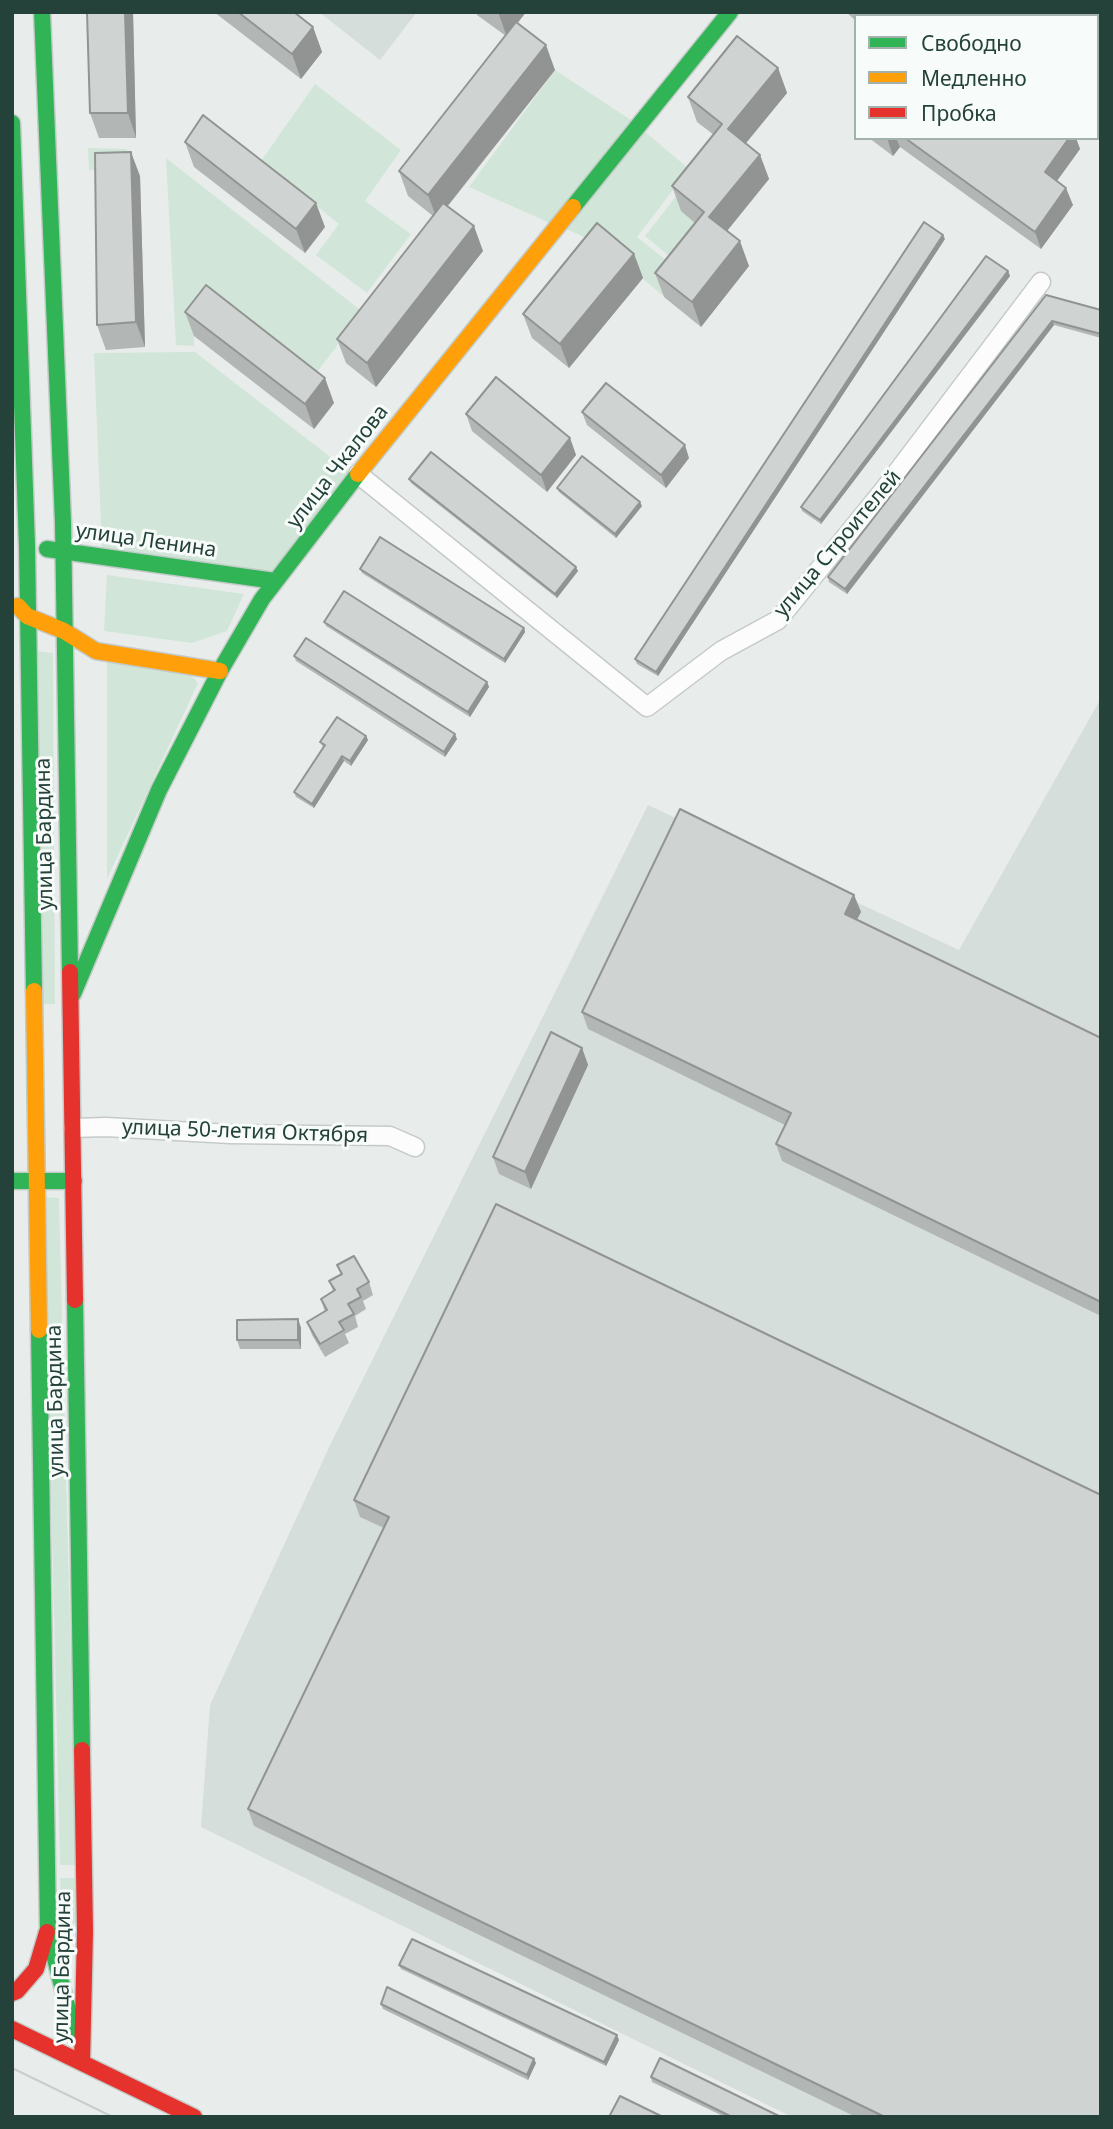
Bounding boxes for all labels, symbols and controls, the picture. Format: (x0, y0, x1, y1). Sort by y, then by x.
legend (854, 14, 1099, 140)
text: Свободно (921, 29, 1022, 57)
text: Медленно (921, 64, 1027, 92)
text: Пробка (921, 99, 997, 127)
street label: улица Чкалова (282, 400, 394, 534)
street label: улица Строителей (769, 465, 907, 623)
street label: улица Ленина (74, 519, 218, 563)
street label: улица Бардина (31, 758, 59, 910)
street label: улица 50-летия Октября (122, 1115, 368, 1149)
street label: улица Бардина (42, 1325, 70, 1477)
street label: улица Бардина (49, 1891, 77, 2043)

